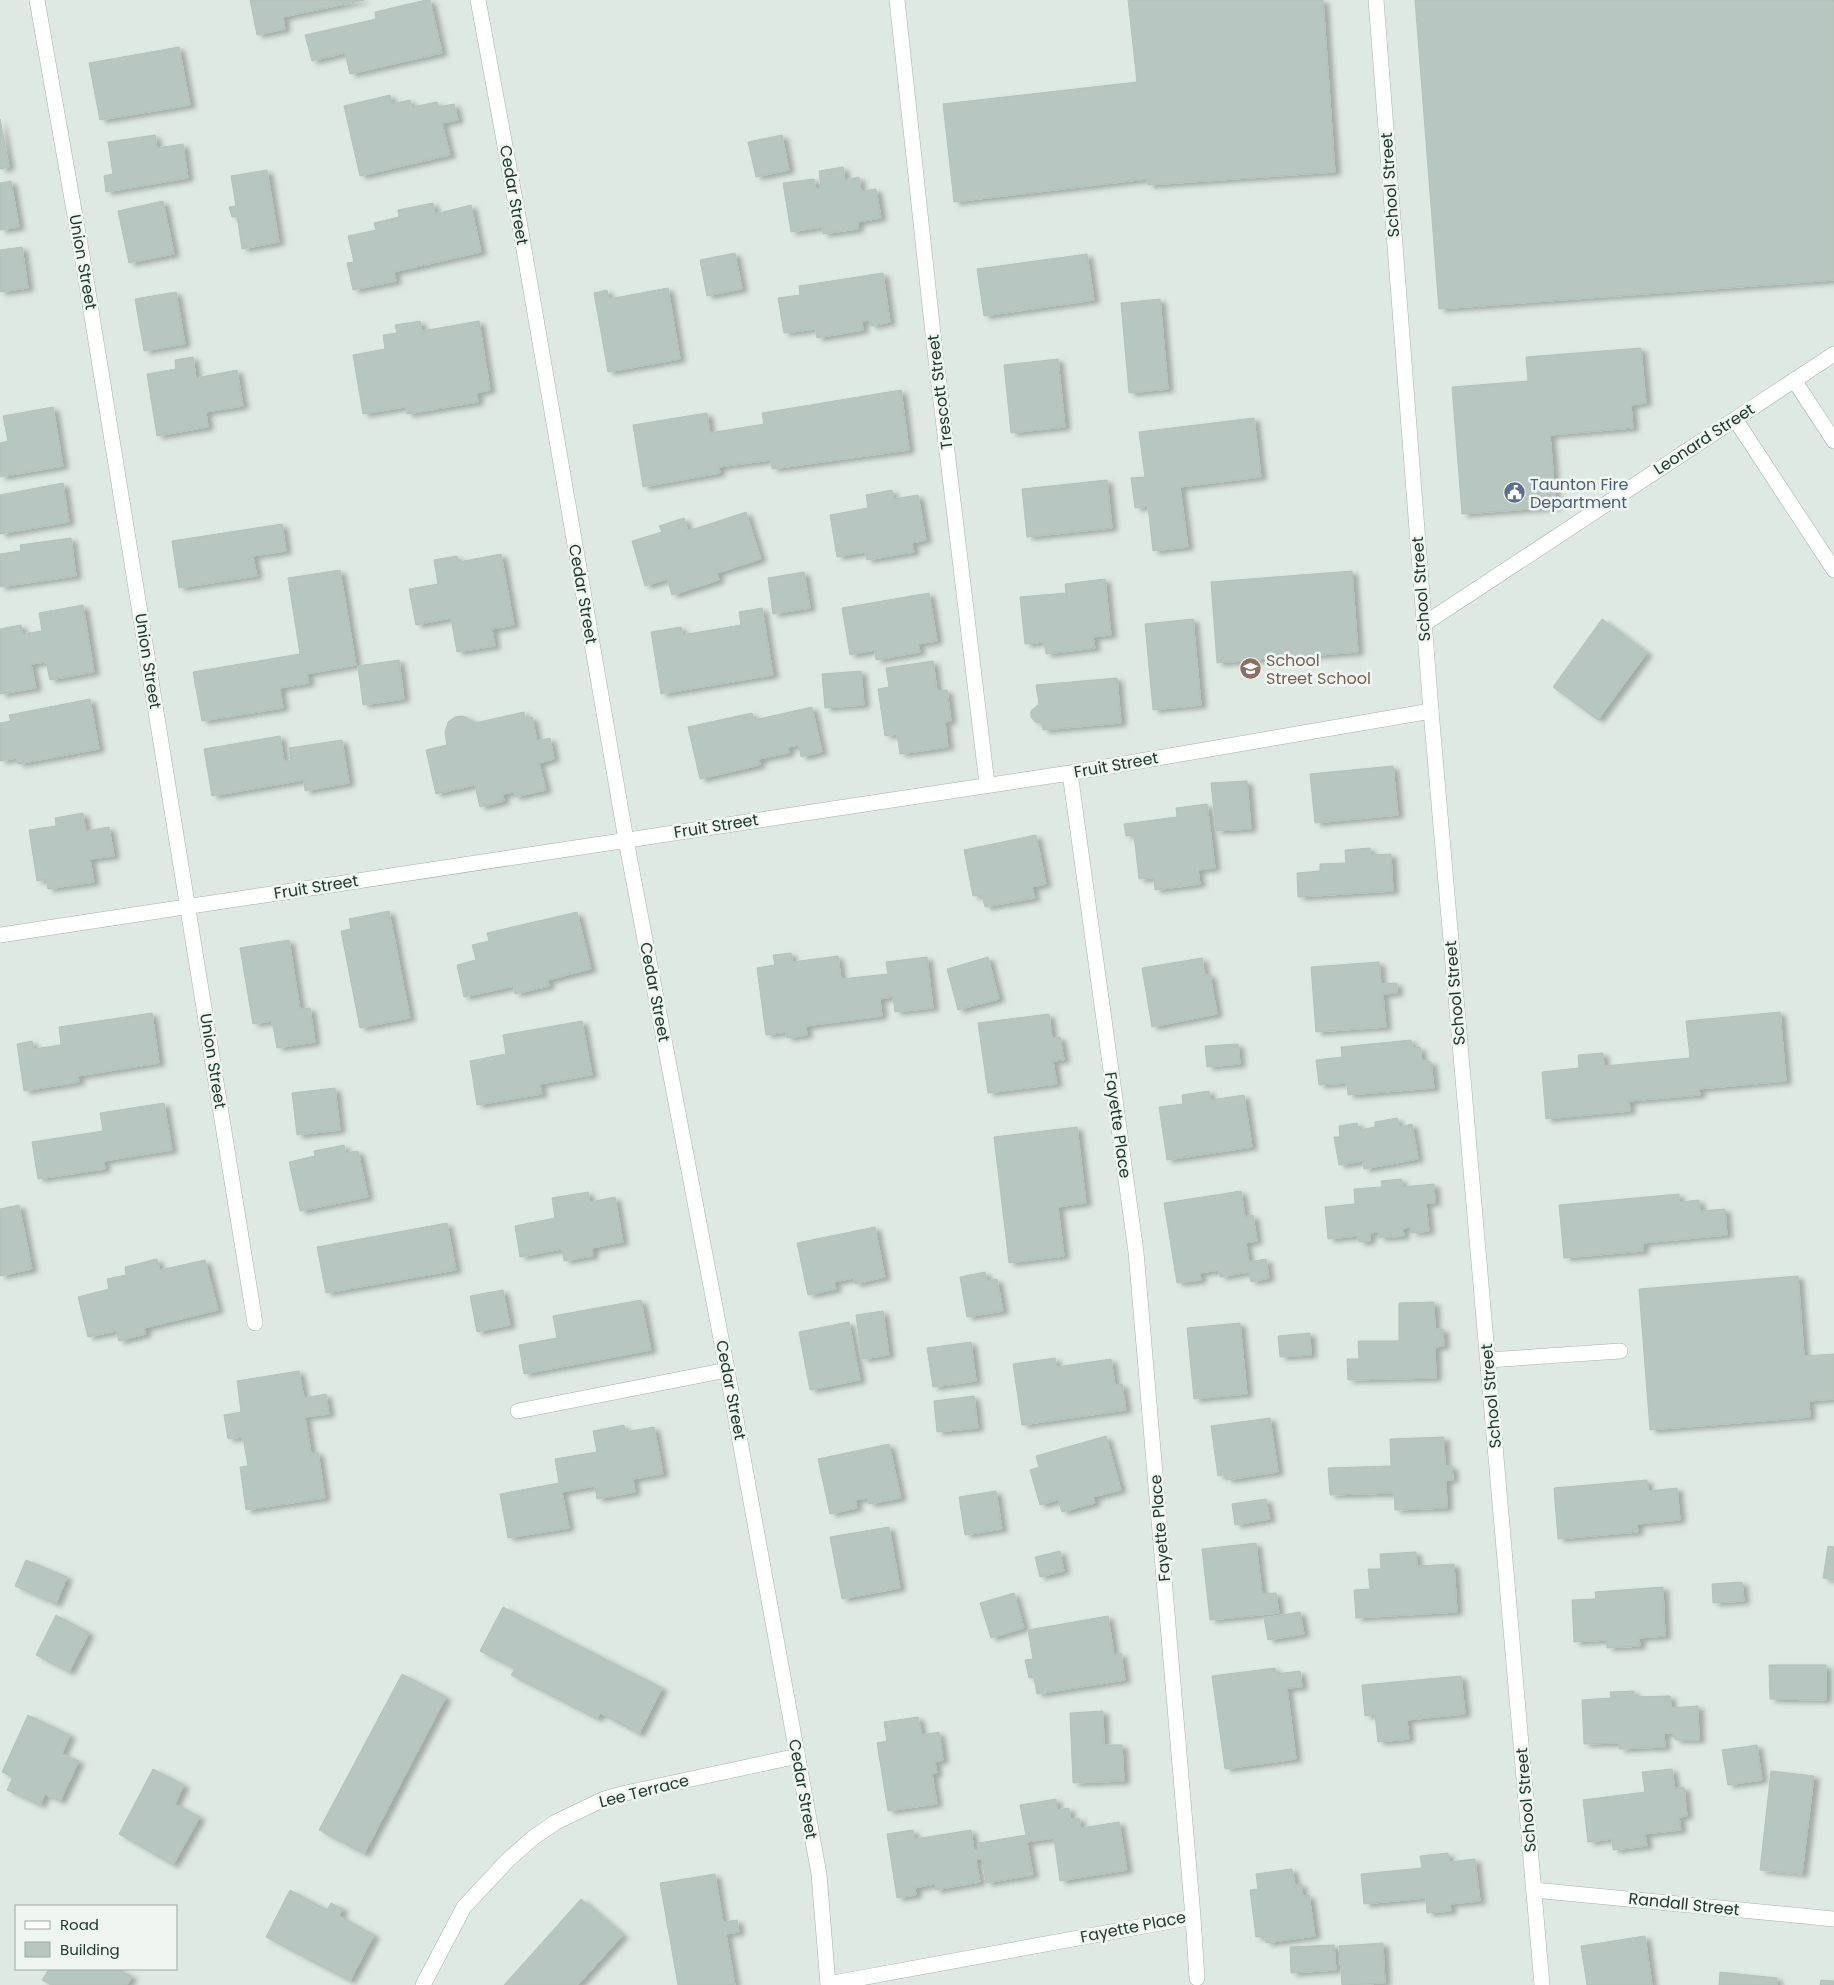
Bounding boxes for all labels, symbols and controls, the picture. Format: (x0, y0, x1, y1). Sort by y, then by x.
street label: School Street (1375, 132, 1405, 238)
street label: Cedar Street (494, 143, 534, 247)
street label: Union Street (63, 212, 103, 312)
street label: Trescott Street (922, 333, 958, 451)
street label: Leonard Street (1649, 398, 1759, 480)
place label: Taunton Fire Department (1530, 473, 1628, 514)
public building icon: Taunton Fire Department (1502, 481, 1526, 505)
street label: School Street (1406, 536, 1436, 642)
street label: Cedar Street (563, 542, 603, 646)
street label: Union Street (129, 612, 167, 711)
place label: School Street School (1266, 649, 1371, 690)
school or university icon: School Street School (1238, 657, 1262, 681)
street label: Fruit Street (1072, 746, 1160, 784)
street label: Fruit Street (672, 808, 760, 844)
street label: Fruit Street (272, 869, 360, 905)
street label: Cedar Street (634, 940, 676, 1044)
street label: School Street (1439, 940, 1471, 1046)
street label: Union Street (194, 1012, 232, 1111)
street label: Fayette Place (1099, 1070, 1137, 1180)
street label: Cedar Street (710, 1338, 752, 1442)
street label: School Street (1475, 1343, 1507, 1449)
street label: Fayette Place (1144, 1473, 1176, 1582)
street label: Cedar Street (783, 1737, 823, 1841)
street label: School Street (1510, 1747, 1542, 1853)
street label: Lee Terrace (597, 1769, 691, 1813)
street label: Randall Street (1627, 1887, 1741, 1921)
legend (15, 1905, 178, 1970)
street label: Fayette Place (1078, 1905, 1188, 1949)
text: Road (60, 1914, 99, 1935)
text: Building (60, 1939, 120, 1960)

